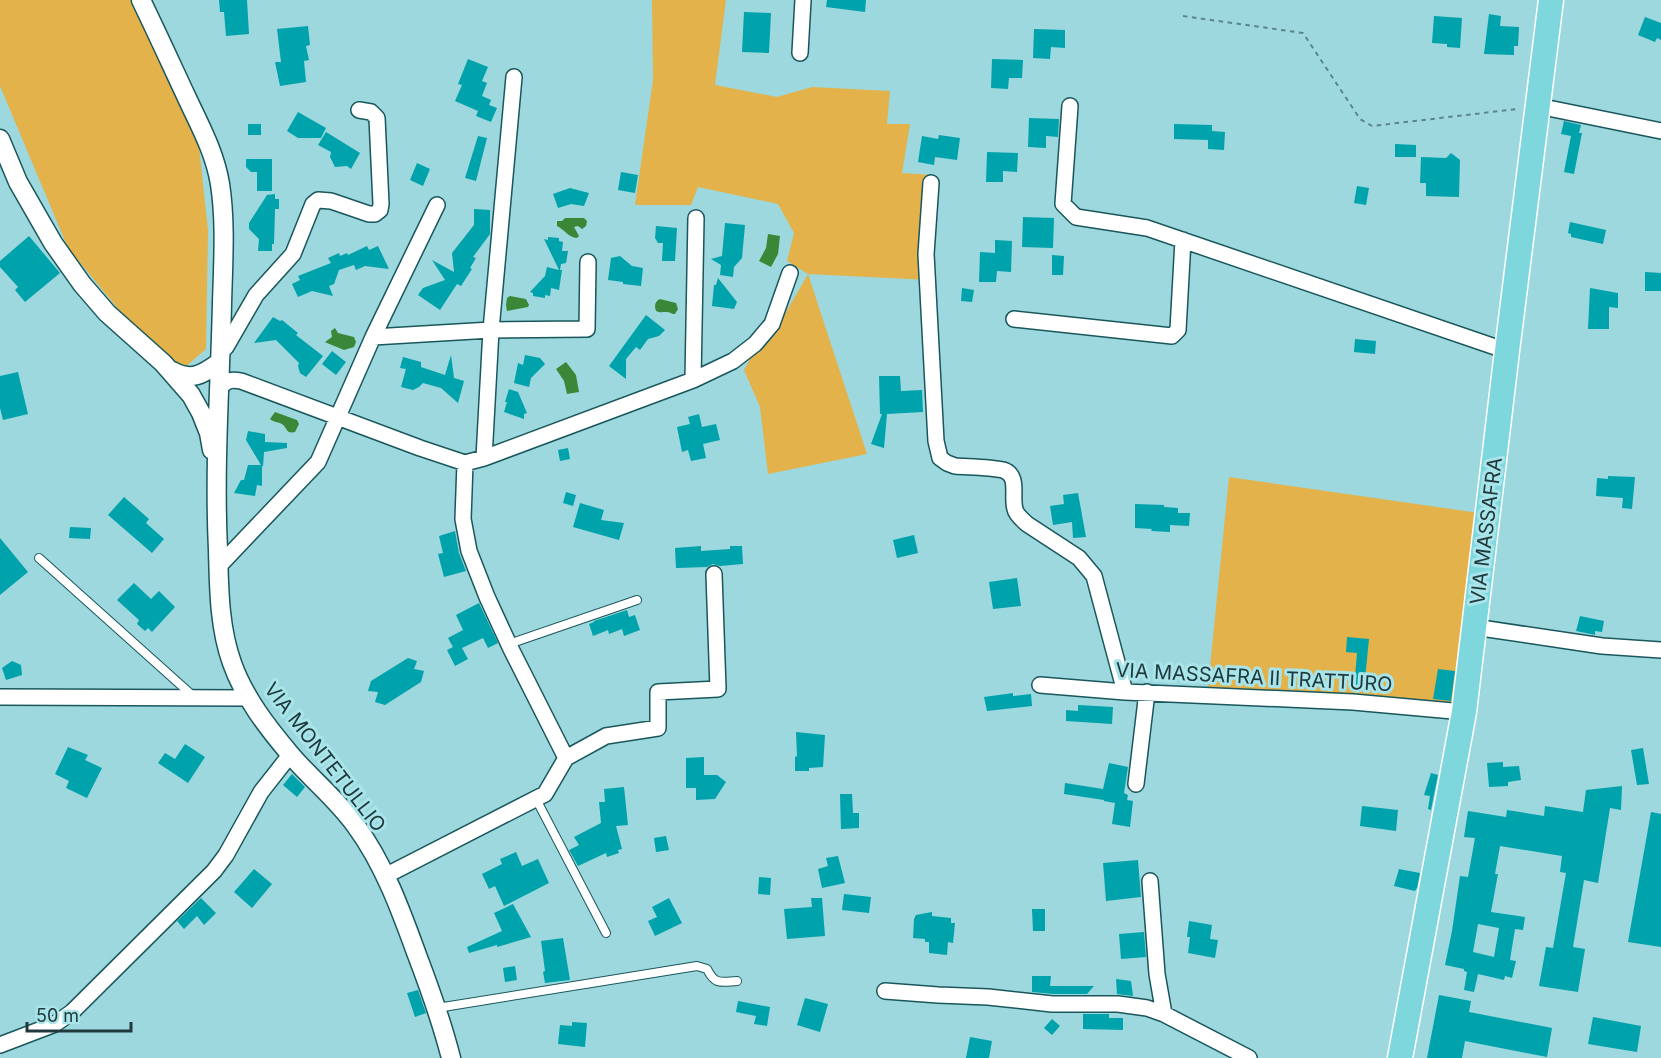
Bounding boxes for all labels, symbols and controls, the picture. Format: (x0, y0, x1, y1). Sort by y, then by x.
street label: VIA MASSAFRA (1465, 456, 1507, 606)
street label: VIA MASSAFRA II TRATTURO (1115, 658, 1393, 696)
street label: VIA MONTETULLIO (259, 677, 391, 837)
scale bar (27, 995, 130, 1033)
text: 50 m (36, 1005, 79, 1026)

